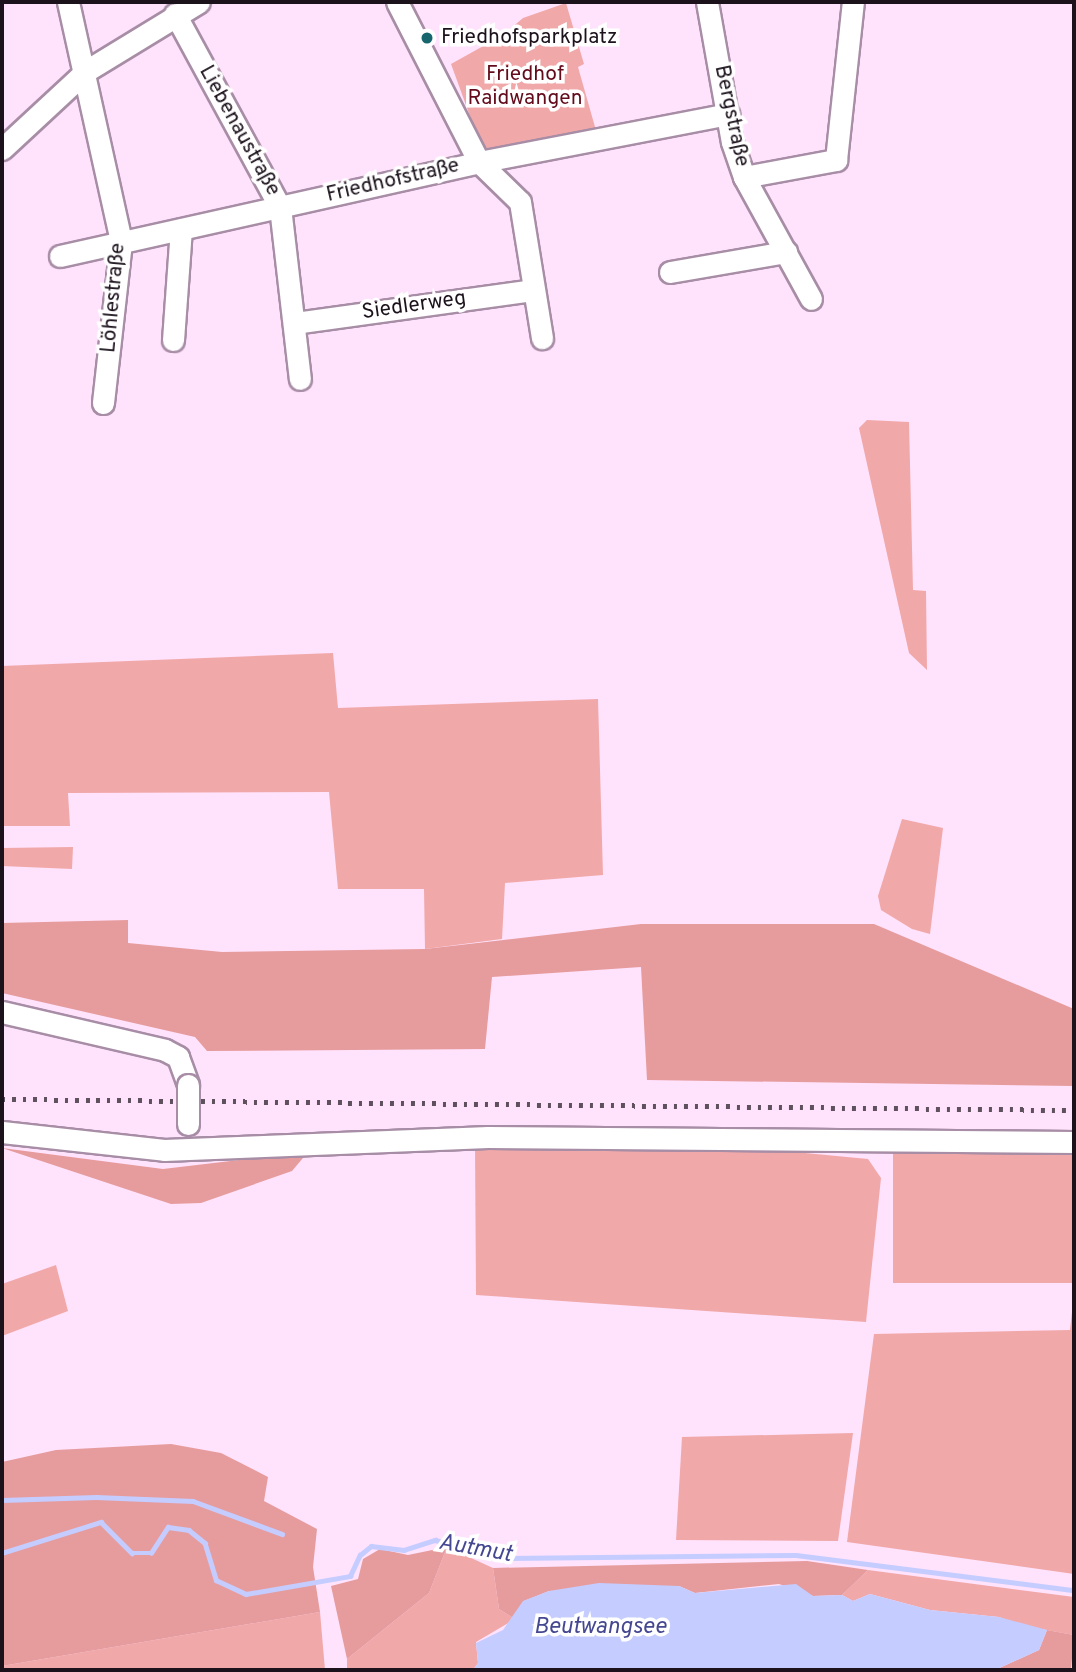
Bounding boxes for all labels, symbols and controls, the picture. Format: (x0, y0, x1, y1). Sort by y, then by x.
place label: Friedhofsparkplatz (441, 25, 617, 51)
marker: Friedhofsparkplatz (419, 30, 435, 46)
street label: Liebenaustraße (193, 61, 285, 201)
park label: Friedhof Raidwangen (467, 62, 583, 112)
street label: Bergstraße (708, 63, 754, 169)
street label: Friedhofstraße (324, 153, 462, 209)
street label: Löhlestraße (97, 242, 131, 354)
street label: Siedlerweg (360, 286, 468, 326)
water label: Autmut (436, 1530, 514, 1570)
water label: Beutwangsee (534, 1614, 666, 1642)

